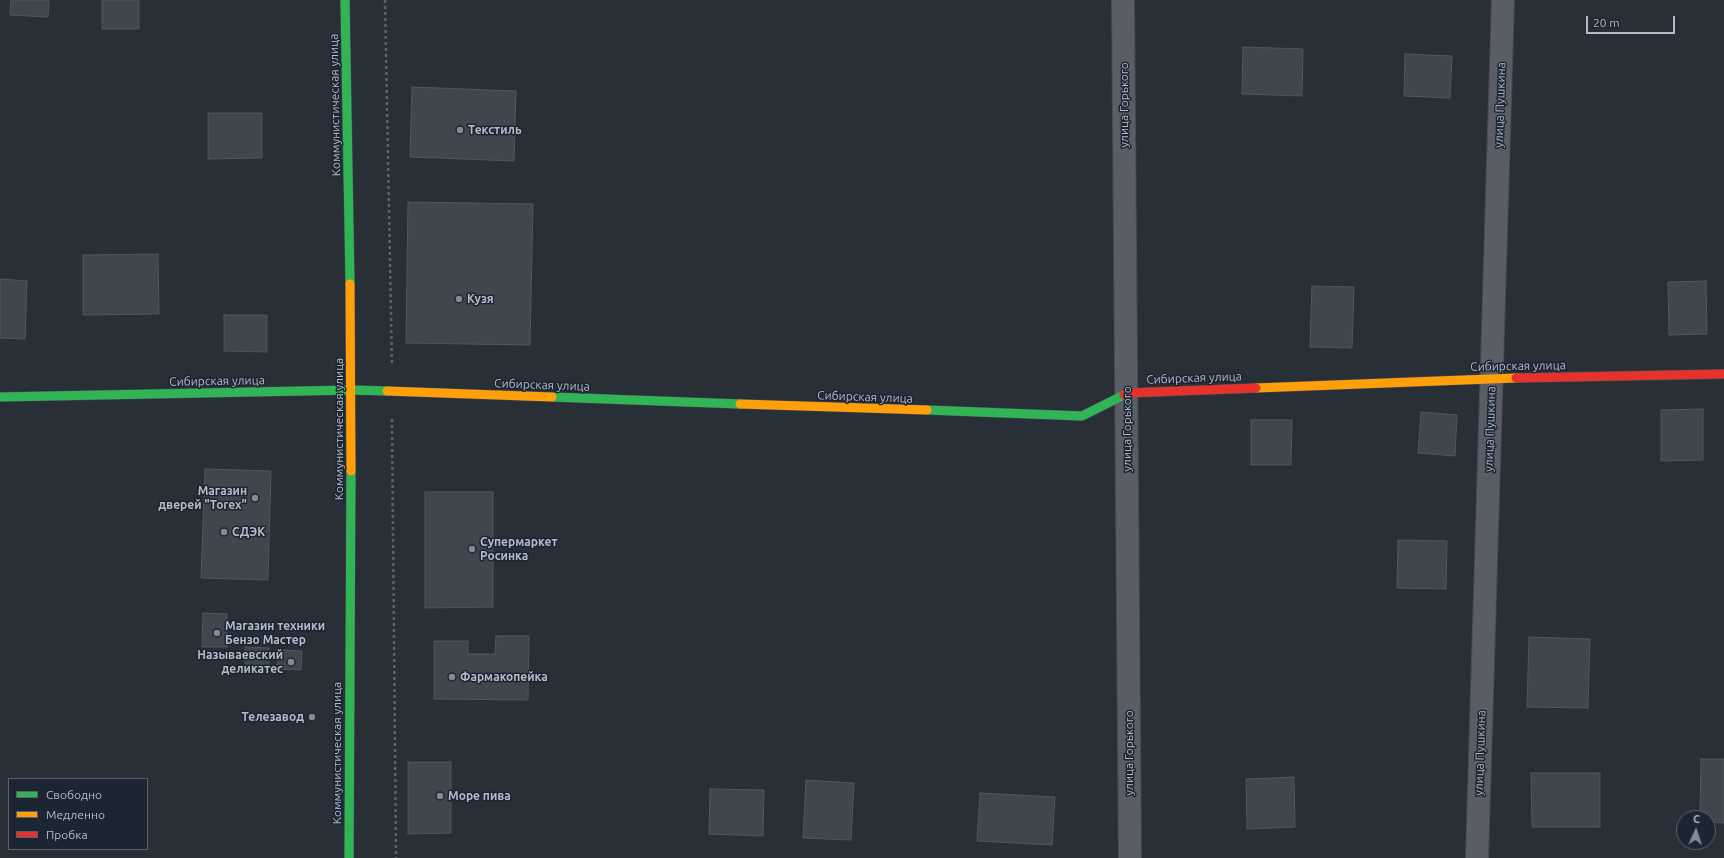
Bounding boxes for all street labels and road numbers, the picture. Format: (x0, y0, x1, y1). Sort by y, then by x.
street label: Коммунистическая улица (327, 34, 343, 176)
street label: улица Горького (1117, 62, 1131, 148)
street label: улица Пушкина (1491, 62, 1509, 148)
street label: Коммунистическая улица (332, 358, 346, 500)
street label: Сибирская улица (1470, 358, 1566, 374)
street label: Сибирская улица (1146, 369, 1242, 387)
street label: Сибирская улица (169, 373, 265, 389)
street label: Сибирская улица (494, 376, 590, 394)
street label: улица Горького (1120, 386, 1134, 472)
street label: улица Пушкина (1481, 386, 1499, 472)
street label: Сибирская улица (817, 388, 913, 406)
street label: Коммунистическая улица (330, 682, 344, 824)
street label: улица Горького (1122, 710, 1136, 796)
street label: улица Пушкина (1471, 710, 1489, 796)

